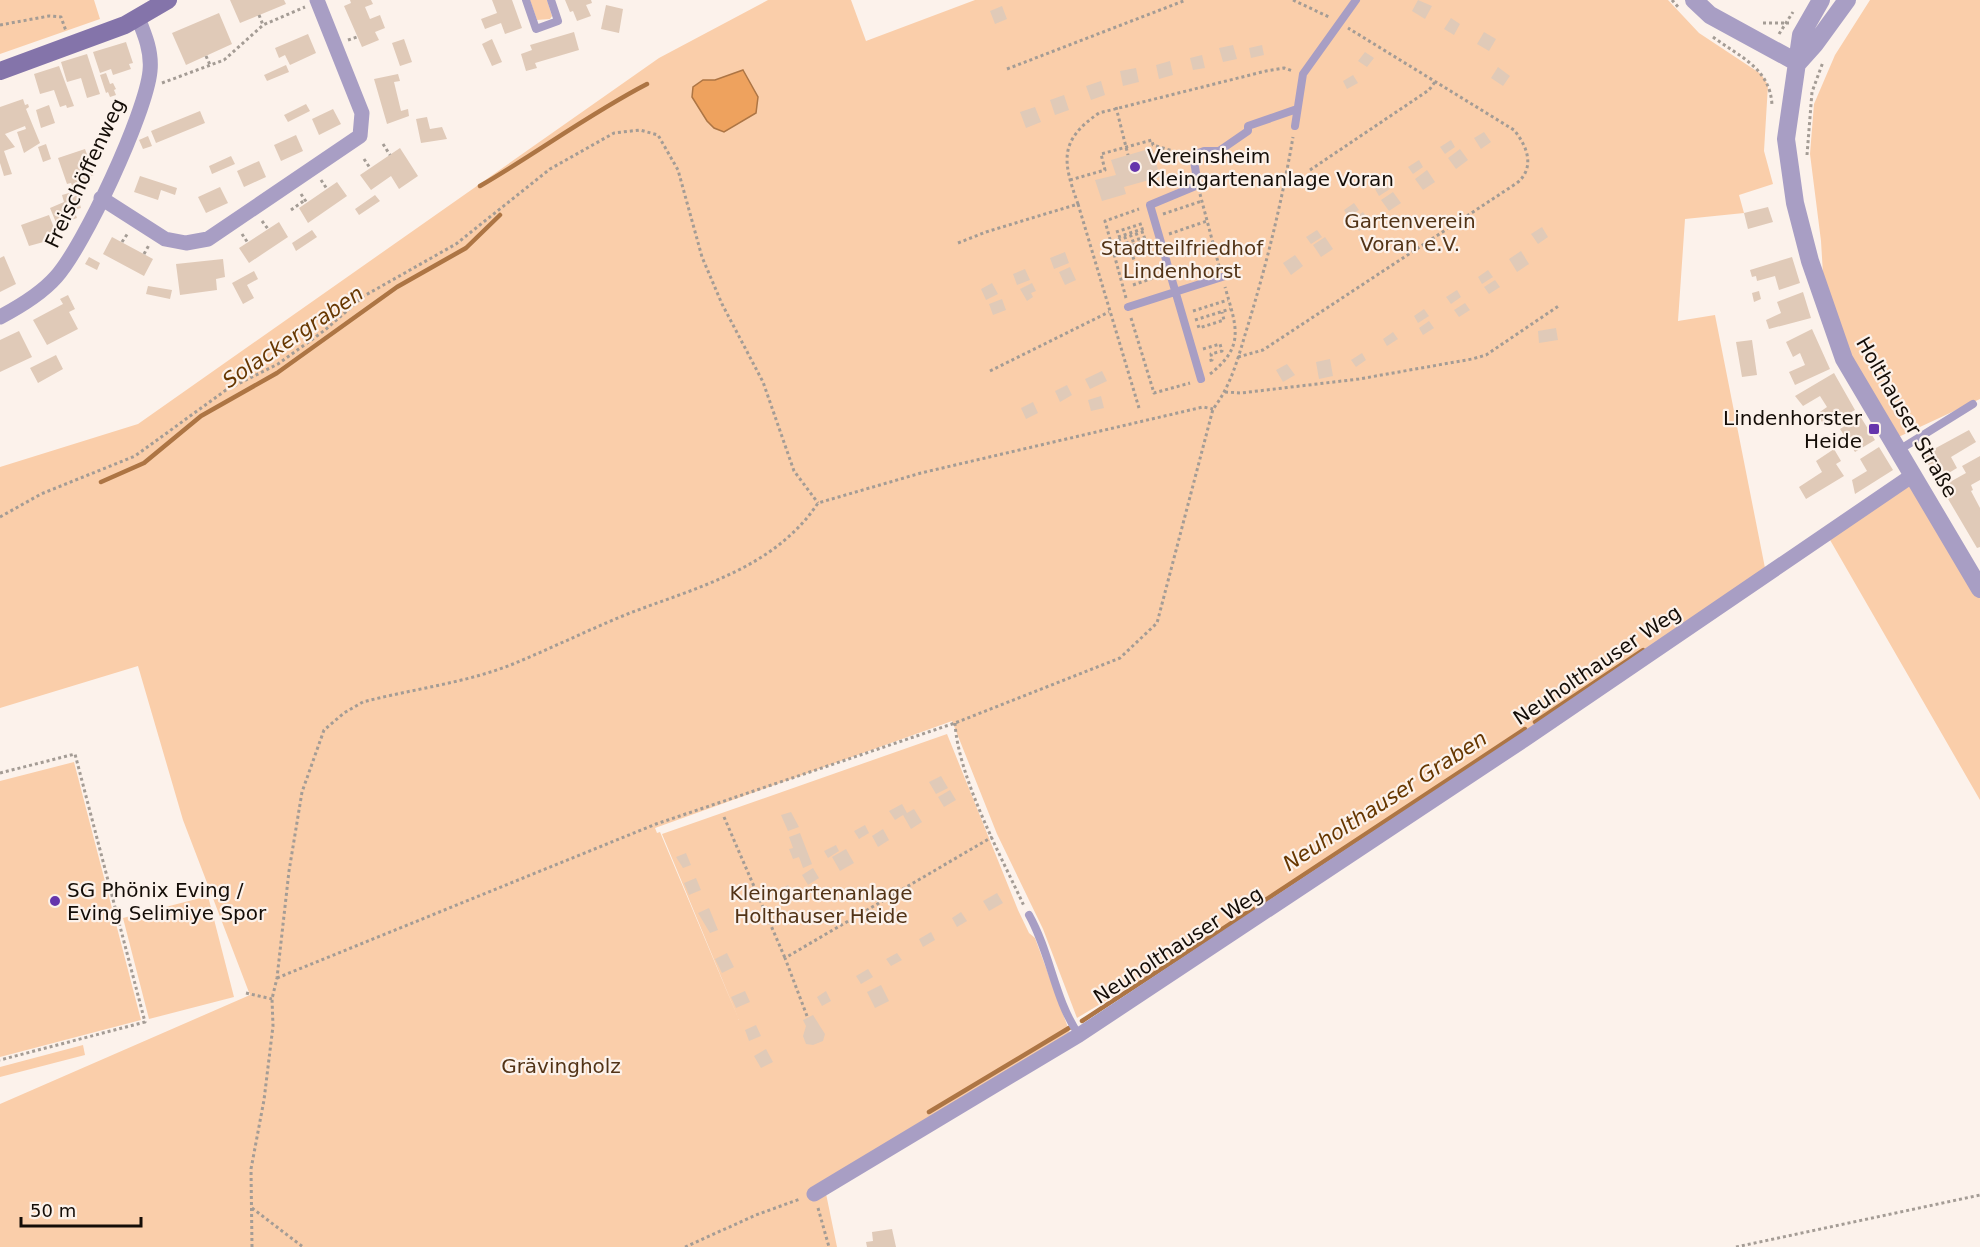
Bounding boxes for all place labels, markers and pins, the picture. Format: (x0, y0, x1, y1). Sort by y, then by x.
place label: Vereinsheim Kleingartenanlage Voran (1147, 144, 1394, 191)
marker: Vereinsheim Kleingartenanlage Voran (1128, 160, 1142, 174)
place label: Lindenhorster Heide (1723, 406, 1863, 453)
marker: Lindenhorster Heide (1867, 422, 1881, 436)
place label: SG Phönix Eving / Eving Selimiye Spor (67, 878, 267, 925)
marker: SG Phönix Eving / Eving Selimiye Spor (48, 894, 62, 908)

